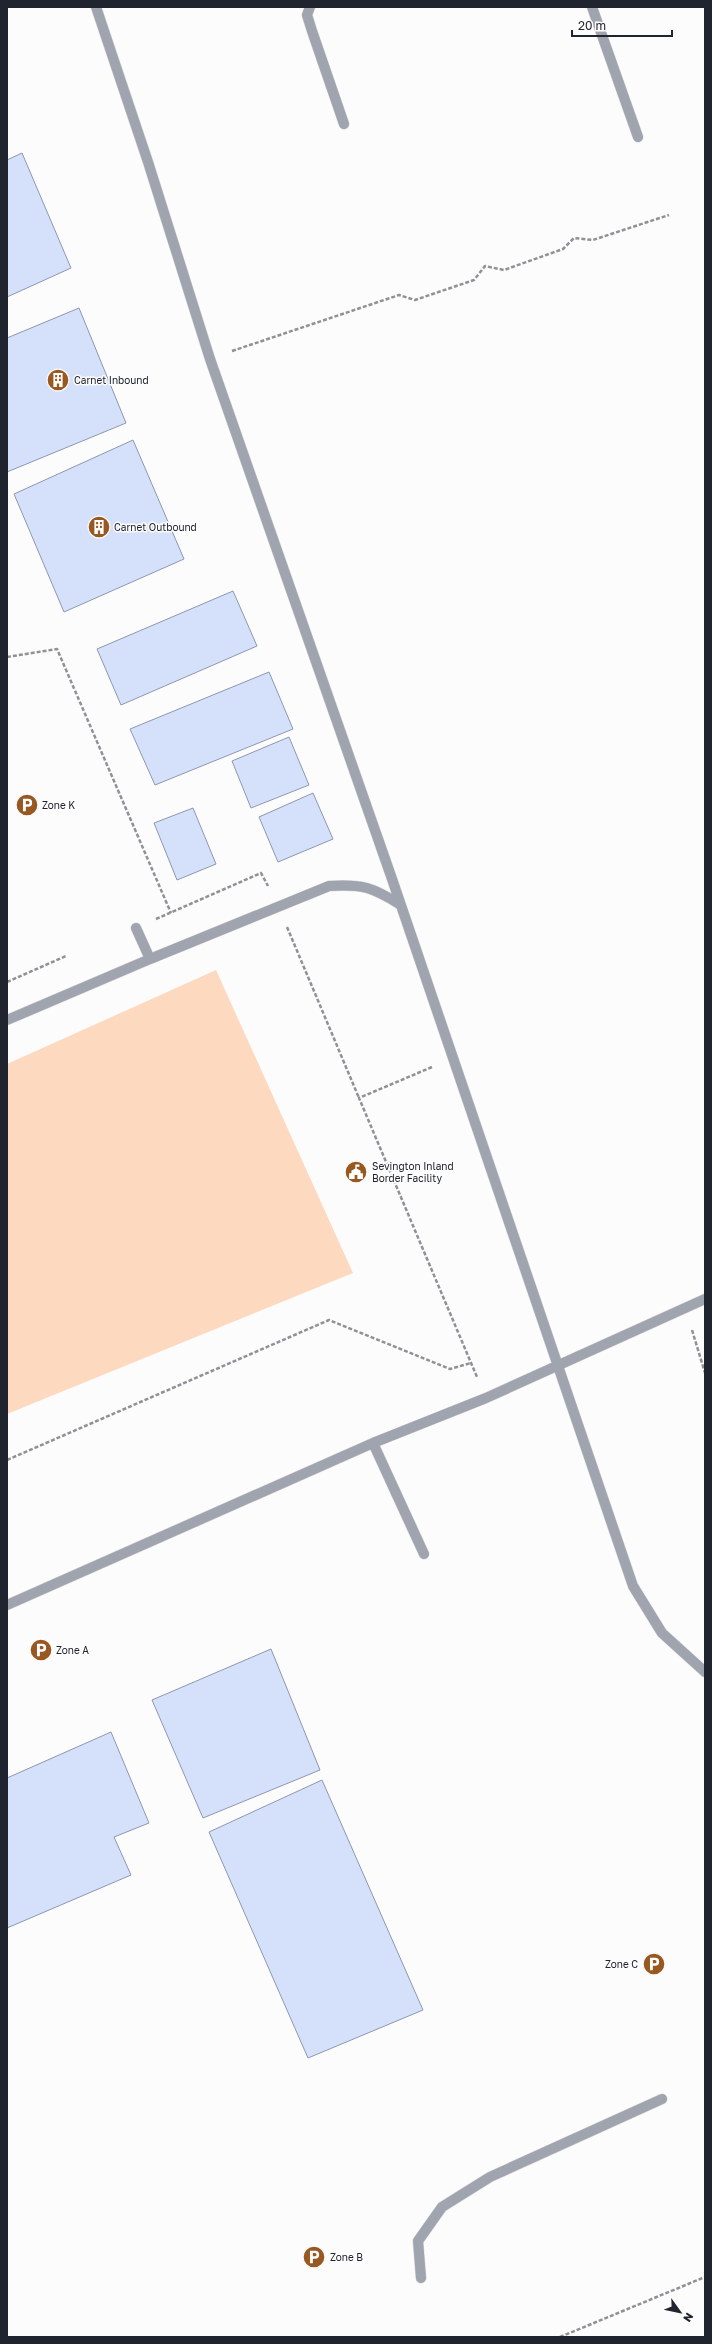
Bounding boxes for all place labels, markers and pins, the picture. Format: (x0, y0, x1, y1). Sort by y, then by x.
building icon: Carnet Inbound (45, 367, 71, 393)
place label: Carnet Inbound (74, 374, 149, 386)
building icon: Carnet Outbound (86, 514, 112, 540)
place label: Carnet Outbound (114, 521, 197, 533)
parking icon: Zone K (14, 792, 40, 818)
place label: Zone K (42, 799, 75, 811)
public building icon: Sevington Inland Border Facility (343, 1159, 369, 1185)
place label: Sevington Inland Border Facility (372, 1160, 454, 1184)
parking icon: Zone A (28, 1637, 54, 1663)
place label: Zone A (56, 1644, 89, 1656)
parking icon: Zone C (641, 1951, 667, 1977)
place label: Zone C (605, 1958, 638, 1970)
parking icon: Zone B (301, 2244, 327, 2270)
place label: Zone B (330, 2251, 363, 2263)

